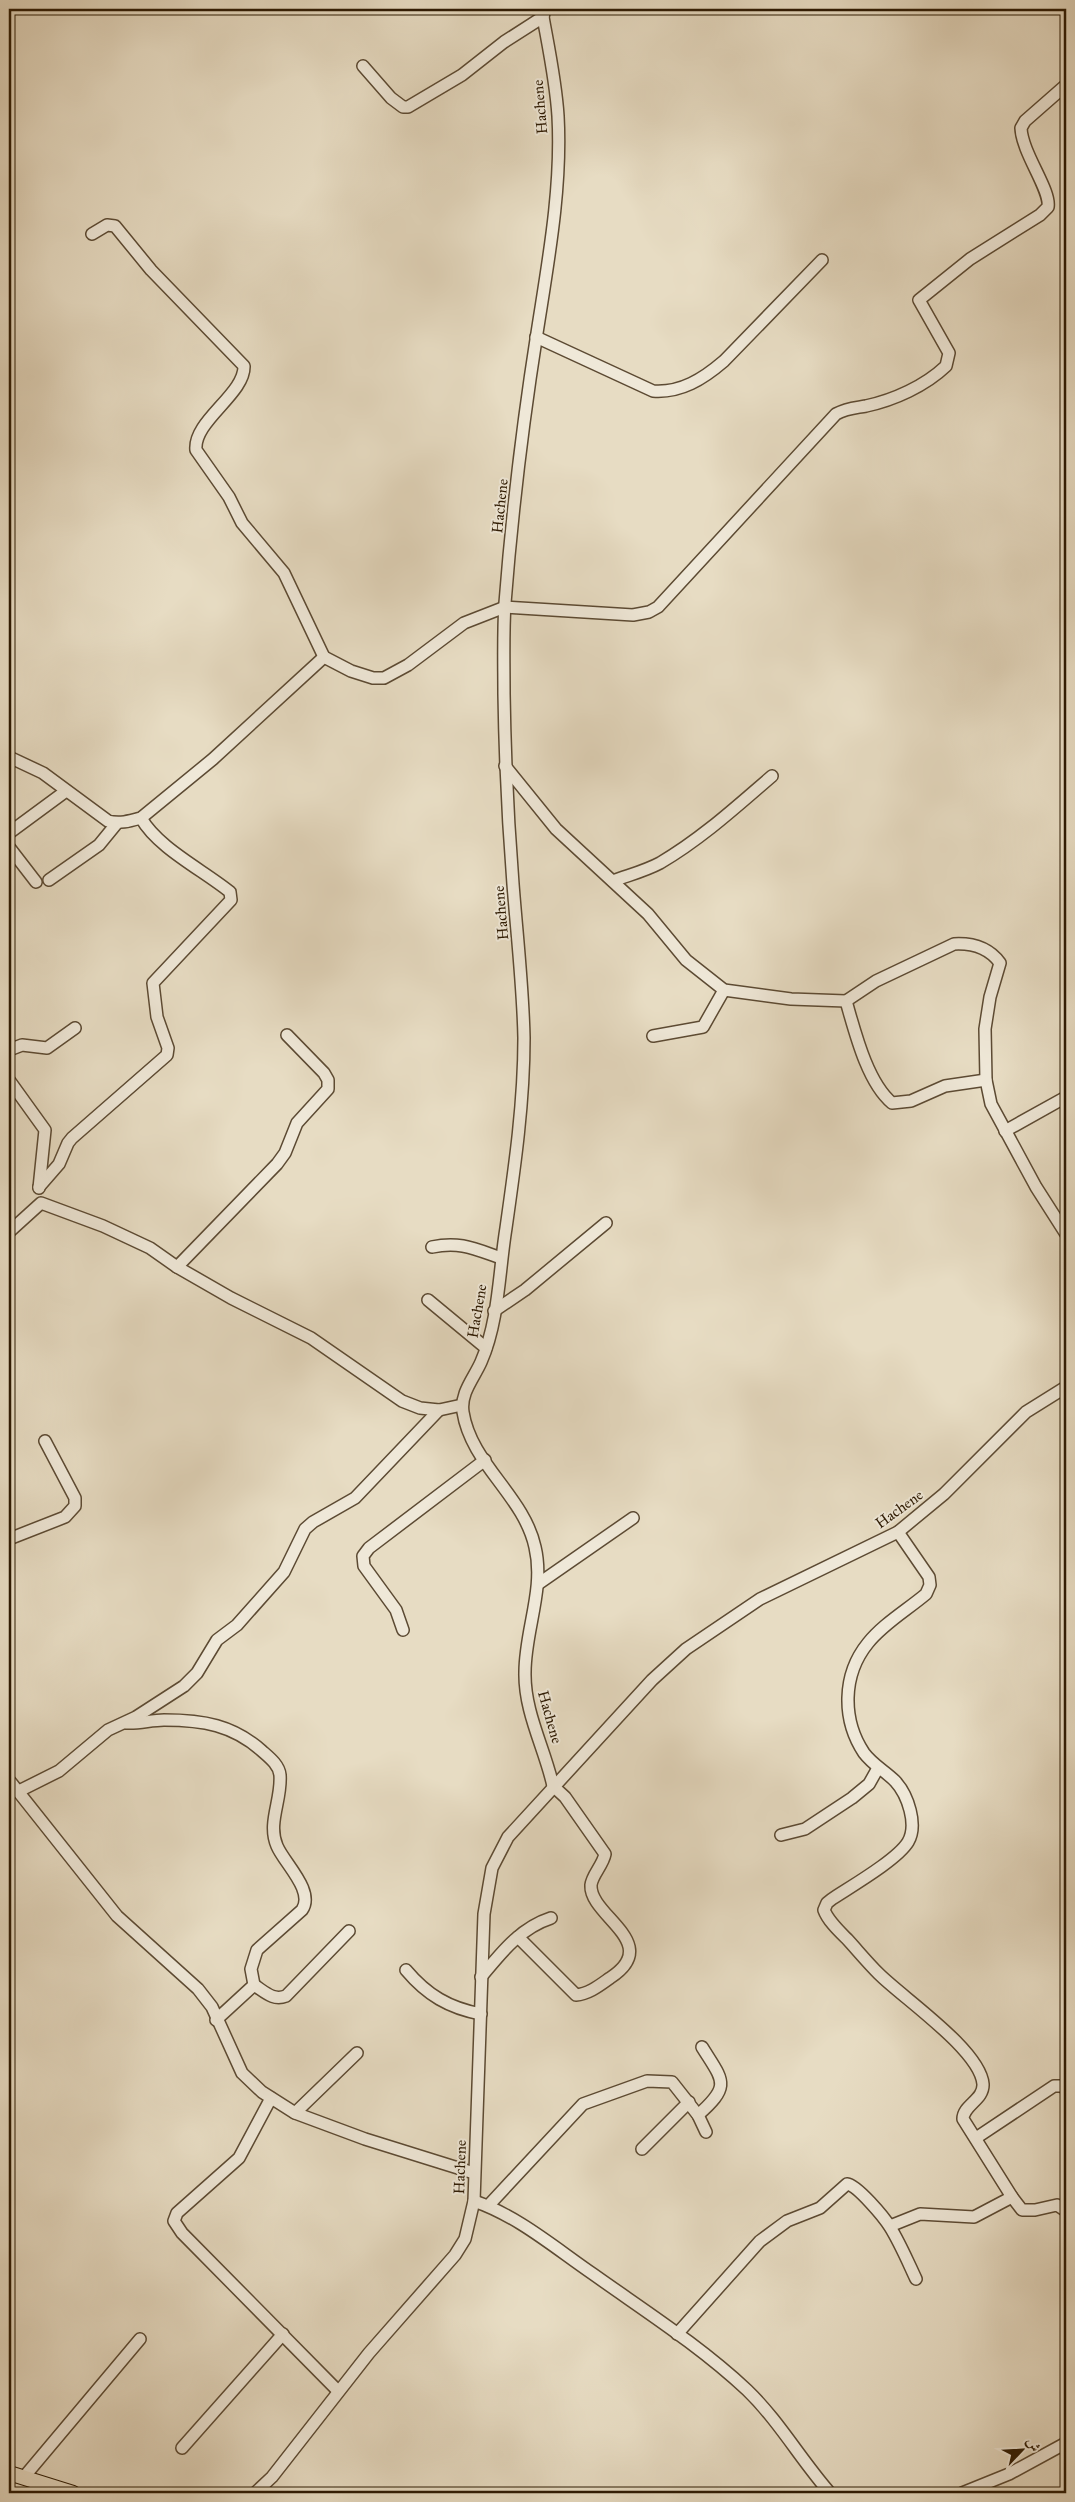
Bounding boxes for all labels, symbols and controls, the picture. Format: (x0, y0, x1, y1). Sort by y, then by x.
street label: Hachene (529, 79, 551, 135)
street label: Hachene (488, 478, 512, 534)
street label: Hachene (490, 885, 512, 941)
street label: Hachene (463, 1283, 491, 1339)
street label: Hachene (872, 1486, 926, 1532)
street label: Hachene (534, 1688, 566, 1746)
street label: Hachene (450, 2139, 470, 2195)
north arrow (998, 2424, 1048, 2474)
text: ش (1023, 2435, 1044, 2455)

